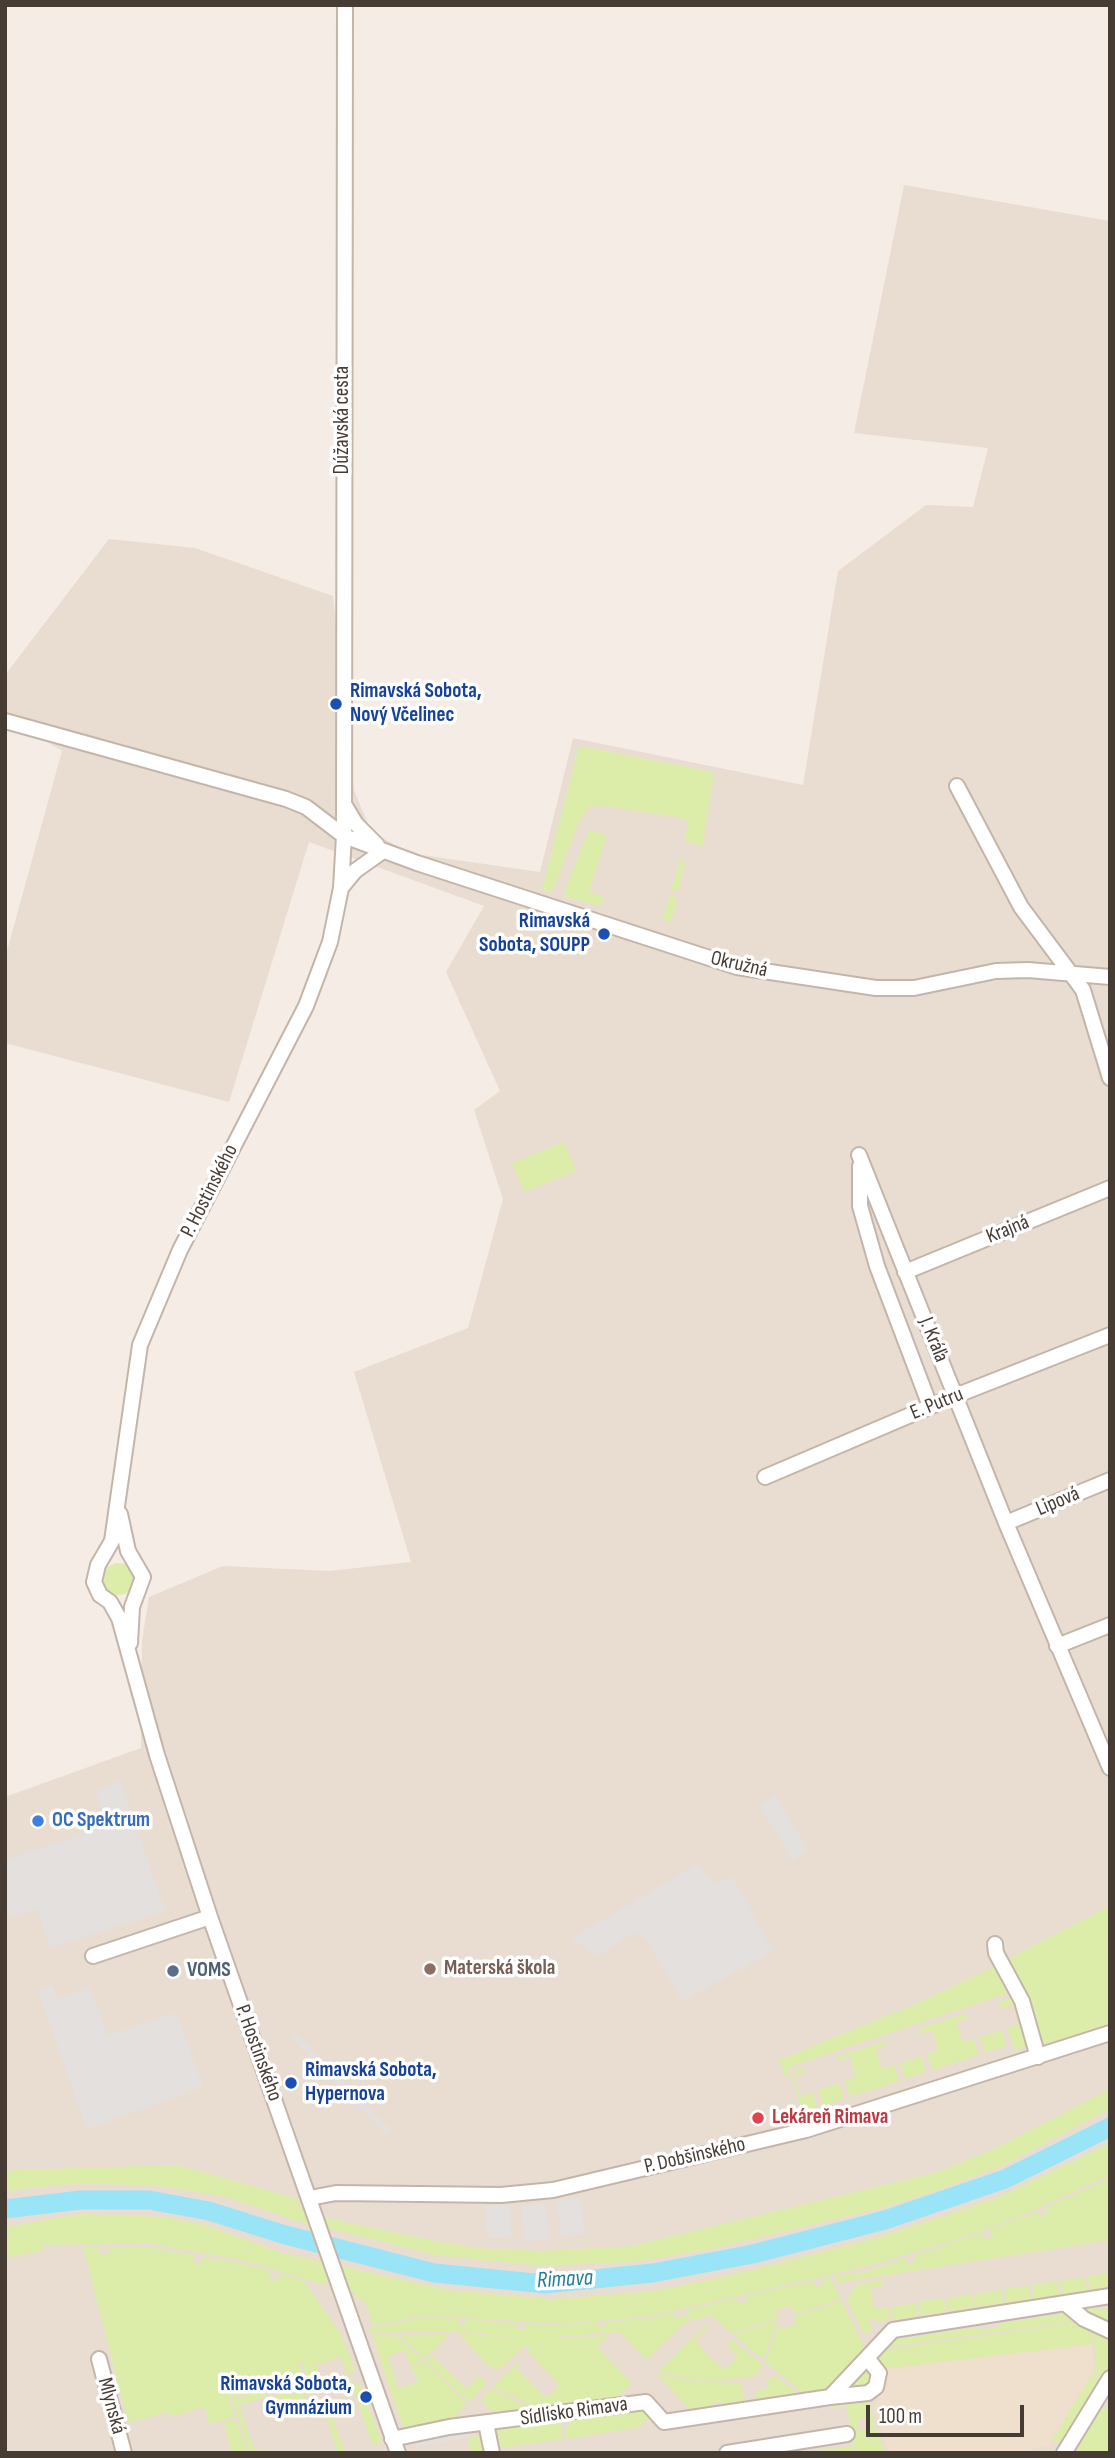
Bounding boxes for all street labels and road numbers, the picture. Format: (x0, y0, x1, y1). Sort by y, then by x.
street label: Dúžavská cesta (330, 366, 356, 474)
street label: Okružná (708, 946, 770, 984)
street label: P. Hostinského (176, 1140, 244, 1242)
street label: Krajná (983, 1210, 1033, 1250)
street label: J. Kráľa (913, 1314, 953, 1366)
street label: E. Putru (907, 1382, 967, 1426)
street label: Lipová (1032, 1482, 1084, 1522)
street label: P. Hostinského (229, 2001, 287, 2105)
street label: P. Dobšinského (642, 2132, 748, 2180)
street label: Mlynská (91, 2375, 131, 2437)
street label: Sídlisko Rimava (519, 2392, 629, 2432)

